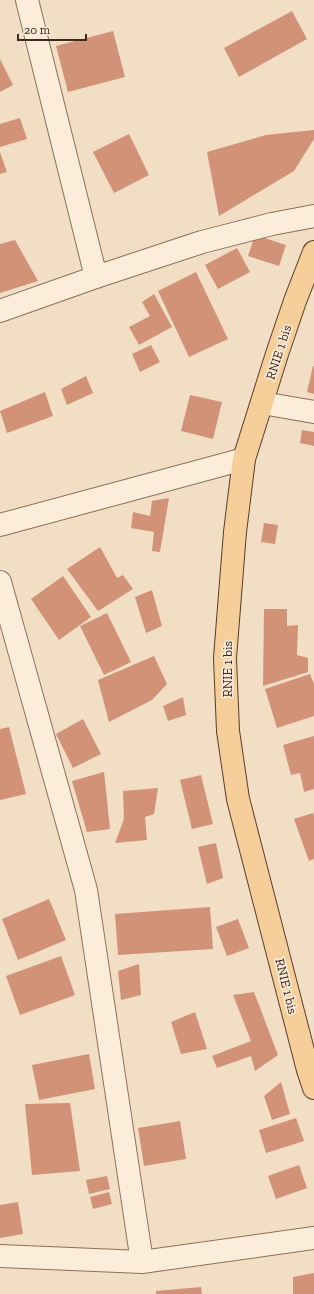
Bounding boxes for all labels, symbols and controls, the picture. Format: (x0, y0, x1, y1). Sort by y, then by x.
scale bar (18, 16, 86, 42)
text: 20 m (24, 23, 51, 37)
street label: RNIE 1 bis (263, 323, 294, 381)
street label: RNIE 1 bis (220, 640, 235, 697)
street label: RNIE 1 bis (272, 957, 301, 1016)

